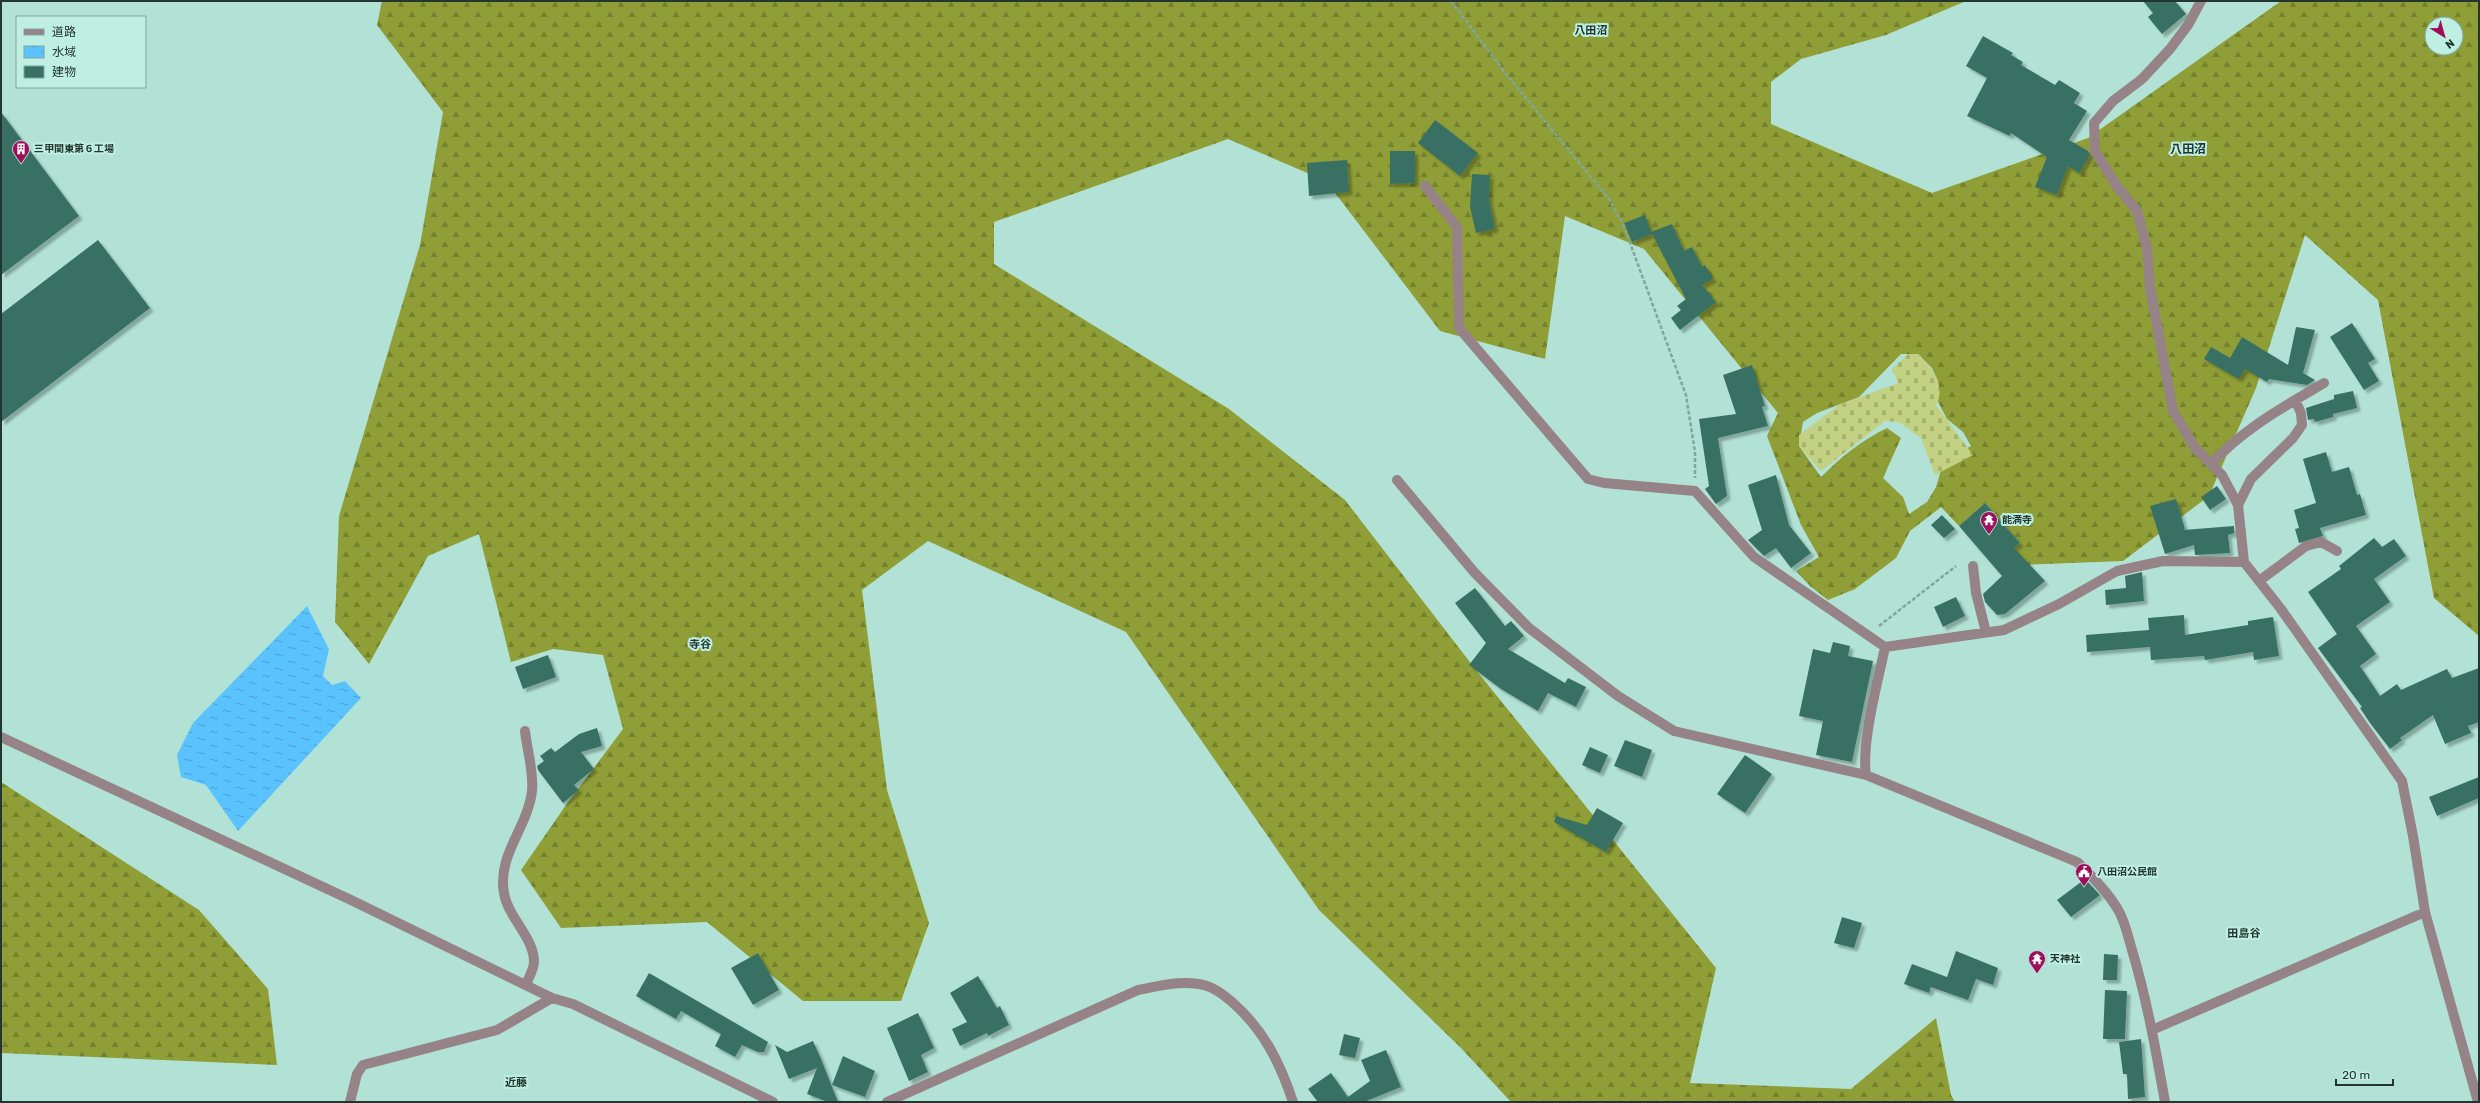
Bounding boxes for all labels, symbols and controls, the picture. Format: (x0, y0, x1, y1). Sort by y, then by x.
legend (16, 16, 146, 88)
north arrow (2424, 16, 2464, 56)
district label: 八田沼 (1575, 24, 1608, 37)
text: 道路 (52, 25, 76, 39)
text: N (2443, 36, 2457, 51)
text: 水域 (52, 45, 76, 59)
text: 建物 (52, 65, 76, 79)
building icon: 三甲関東第６工場 (11, 139, 31, 164)
district label: 八田沼 (2170, 142, 2206, 156)
place label: 三甲関東第６工場 (34, 143, 114, 155)
temple icon: 能満寺 (1979, 510, 1999, 535)
place label: 能満寺 (2002, 514, 2032, 526)
district label: 寺谷 (689, 638, 711, 651)
public building icon: 八田沼公民館 (2074, 862, 2094, 887)
place label: 八田沼公民館 (2097, 866, 2157, 878)
district label: 田島谷 (2228, 927, 2261, 940)
temple icon: 天神社 (2027, 949, 2047, 974)
place label: 天神社 (2050, 953, 2081, 965)
scale bar (2336, 1061, 2393, 1087)
text: 20 m (2342, 1068, 2370, 1082)
district label: 近藤 (505, 1076, 527, 1089)

